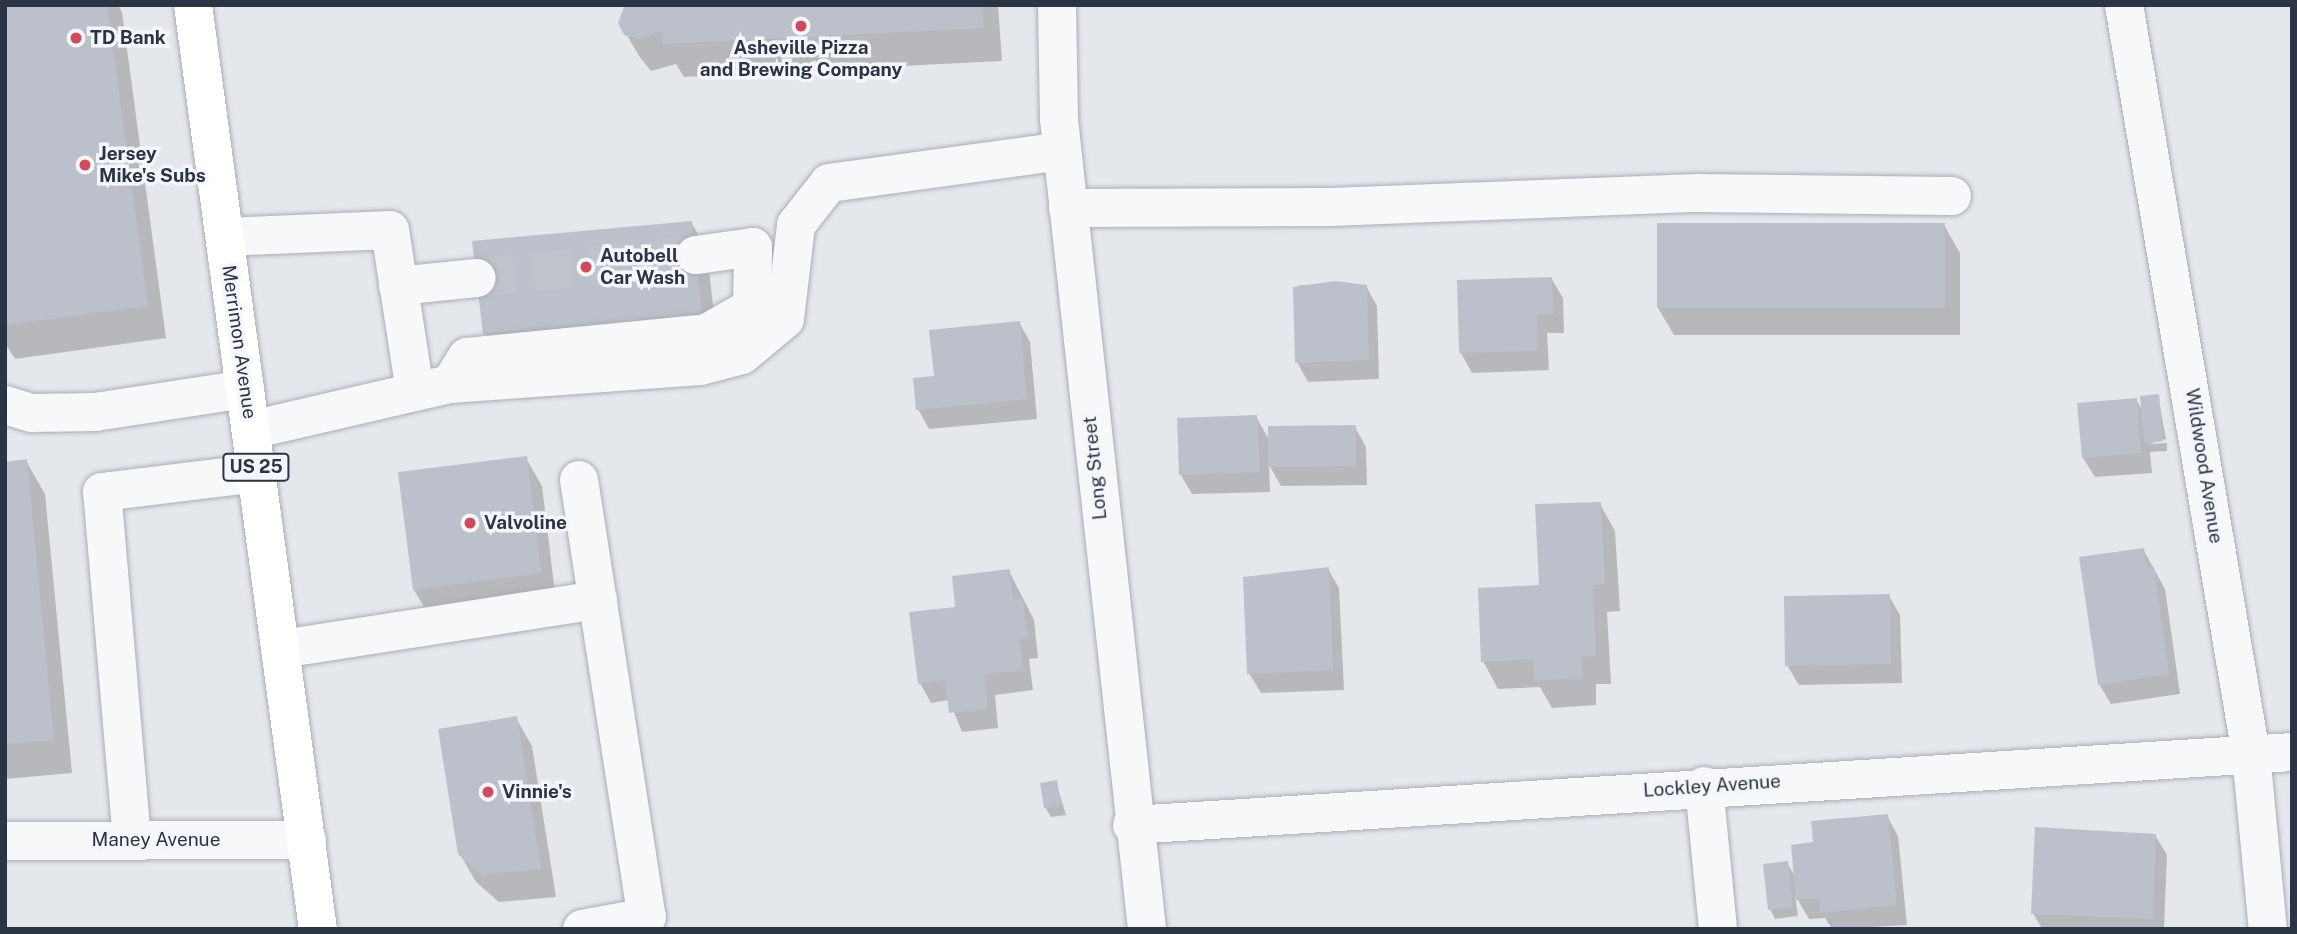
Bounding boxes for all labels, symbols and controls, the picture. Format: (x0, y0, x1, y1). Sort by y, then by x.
marker: Asheville Pizza and Brewing Company (793, 18, 809, 34)
place label: TD Bank (90, 27, 166, 49)
marker: TD Bank (68, 30, 84, 46)
place label: Asheville Pizza and Brewing Company (700, 37, 902, 81)
place label: Jersey Mike's Subs (99, 143, 206, 187)
marker: Jersey Mike's Subs (77, 157, 93, 173)
place label: Autobell Car Wash (600, 245, 686, 289)
marker: Autobell Car Wash (578, 259, 594, 275)
street label: Merrimon Avenue (217, 264, 261, 420)
street label: Wildwood Avenue (2180, 387, 2228, 545)
street label: Long Street (1078, 415, 1112, 521)
road number: US 25 (221, 452, 291, 481)
place label: Valvoline (484, 512, 567, 534)
marker: Valvoline (462, 515, 478, 531)
street label: Lockley Avenue (1642, 770, 1782, 802)
place label: Vinnie's (502, 781, 572, 803)
marker: Vinnie's (480, 784, 496, 800)
street label: Maney Avenue (92, 829, 220, 851)

